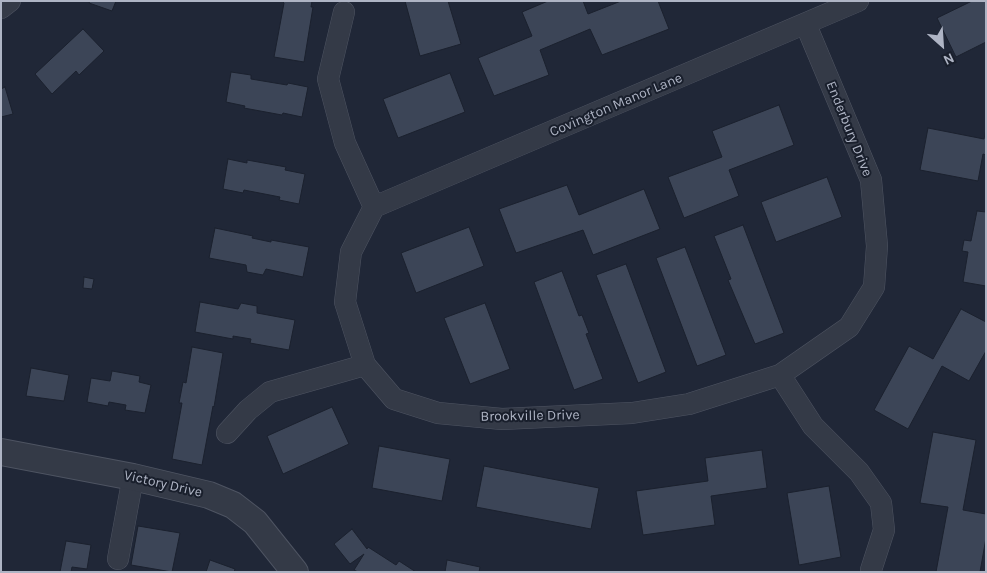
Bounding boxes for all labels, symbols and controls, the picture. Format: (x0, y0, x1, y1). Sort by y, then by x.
north arrow (917, 20, 967, 70)
text: N (941, 49, 957, 69)
street label: Covington Manor Lane (547, 69, 685, 141)
street label: Enderbury Drive (822, 79, 876, 179)
street label: Brookville Drive (480, 407, 580, 425)
street label: Victory Drive (122, 467, 204, 501)

